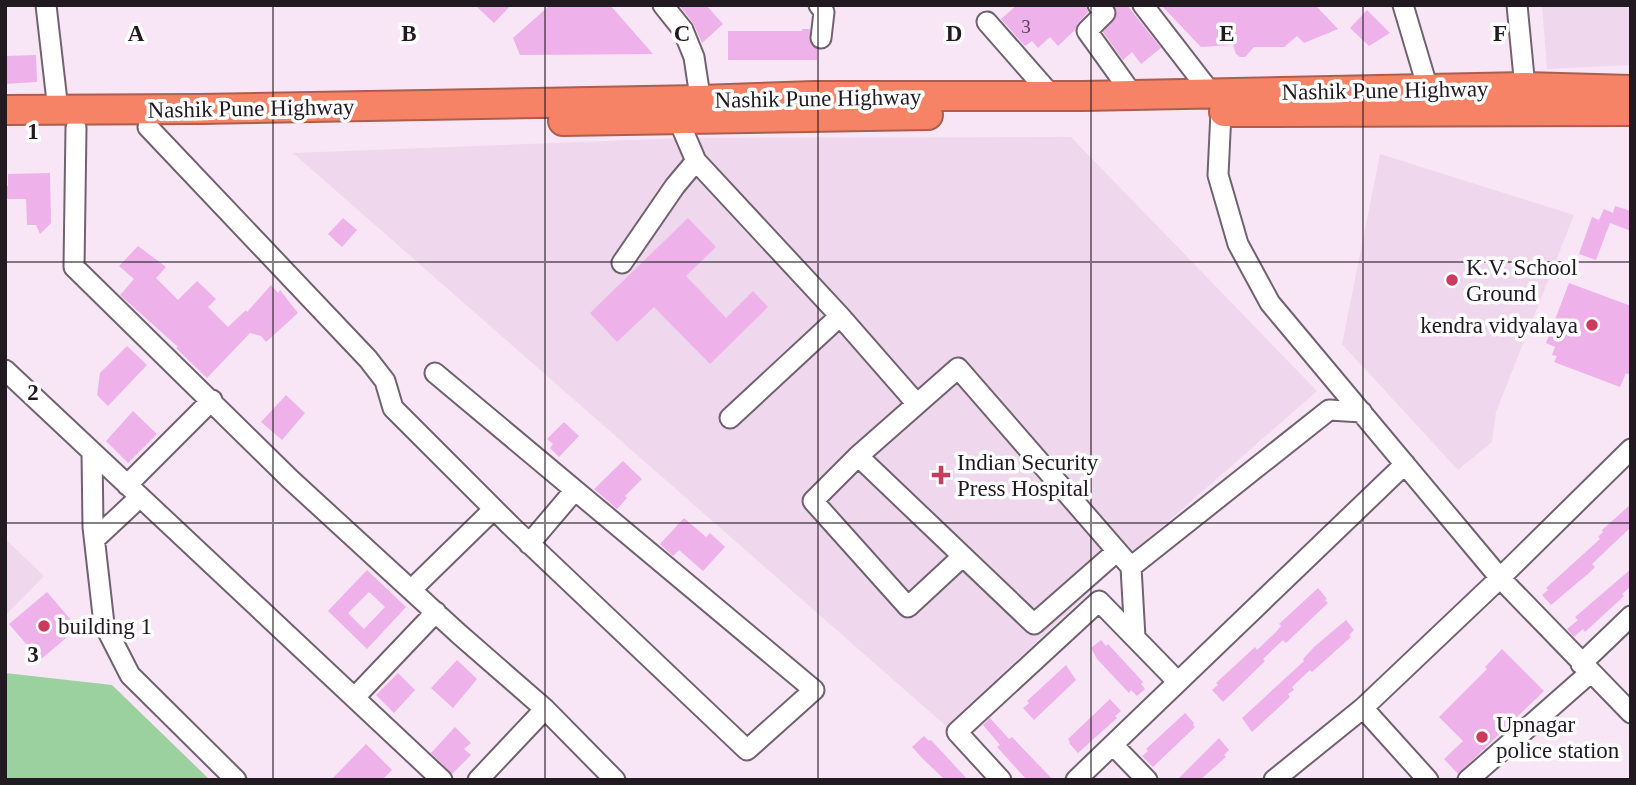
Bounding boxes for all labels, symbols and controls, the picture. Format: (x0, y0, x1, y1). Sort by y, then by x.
house number: 3 (1021, 16, 1031, 37)
text: A (128, 21, 145, 46)
text: B (401, 21, 417, 46)
text: C (674, 21, 690, 46)
text: D (946, 21, 962, 46)
text: E (1219, 21, 1235, 46)
text: F (1493, 21, 1507, 46)
street label: Nashik Pune Highway (1281, 76, 1489, 105)
street label: Nashik Pune Highway (714, 84, 922, 113)
street label: Nashik Pune Highway (147, 94, 355, 123)
text: 1 (27, 119, 39, 144)
place label: K.V. School Ground (1466, 255, 1577, 306)
marker: K.V. School Ground (1444, 272, 1460, 288)
place label: kendra vidyalaya (1420, 313, 1578, 338)
marker: kendra vidyalaya (1584, 317, 1600, 333)
text: 2 (27, 380, 39, 405)
place label: Indian Security Press Hospital (957, 450, 1099, 501)
marker: Indian Security Press Hospital (931, 465, 951, 485)
place label: building 1 (58, 614, 152, 639)
marker: building 1 (36, 618, 52, 634)
text: 3 (27, 642, 39, 667)
place label: Upnagar police station (1496, 712, 1620, 763)
marker: Upnagar police station (1474, 729, 1490, 745)

